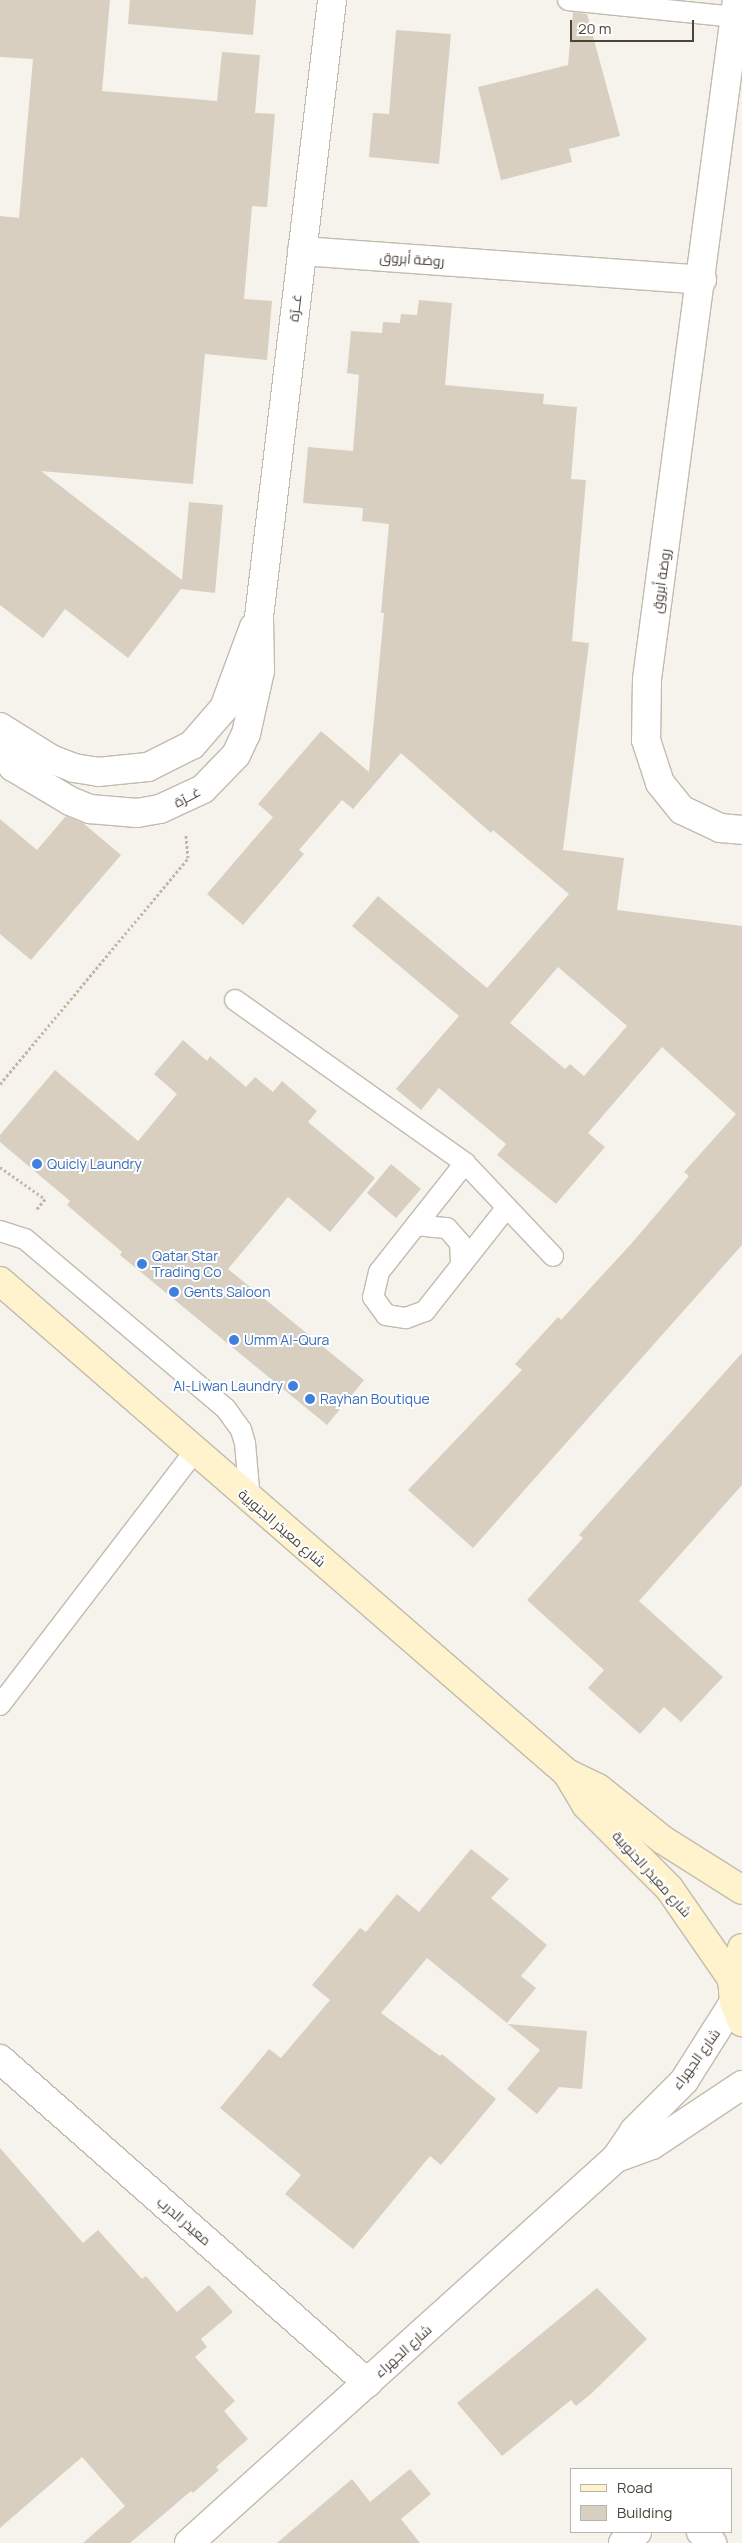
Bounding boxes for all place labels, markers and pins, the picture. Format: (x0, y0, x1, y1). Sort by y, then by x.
place label: Quicly Laundry (47, 1156, 142, 1172)
marker: Quicly Laundry (31, 1158, 43, 1170)
place label: Qatar Star Trading Co (152, 1248, 221, 1280)
marker: Qatar Star Trading Co (136, 1258, 148, 1270)
place label: Gents Saloon (184, 1284, 270, 1300)
marker: Gents Saloon (168, 1286, 180, 1298)
place label: Umm Al-Qura (244, 1332, 329, 1348)
marker: Umm Al-Qura (228, 1334, 240, 1346)
place label: Al-Liwan Laundry (173, 1378, 283, 1394)
marker: Al-Liwan Laundry (287, 1380, 299, 1392)
place label: Rayhan Boutique (320, 1391, 430, 1407)
marker: Rayhan Boutique (304, 1393, 316, 1405)

